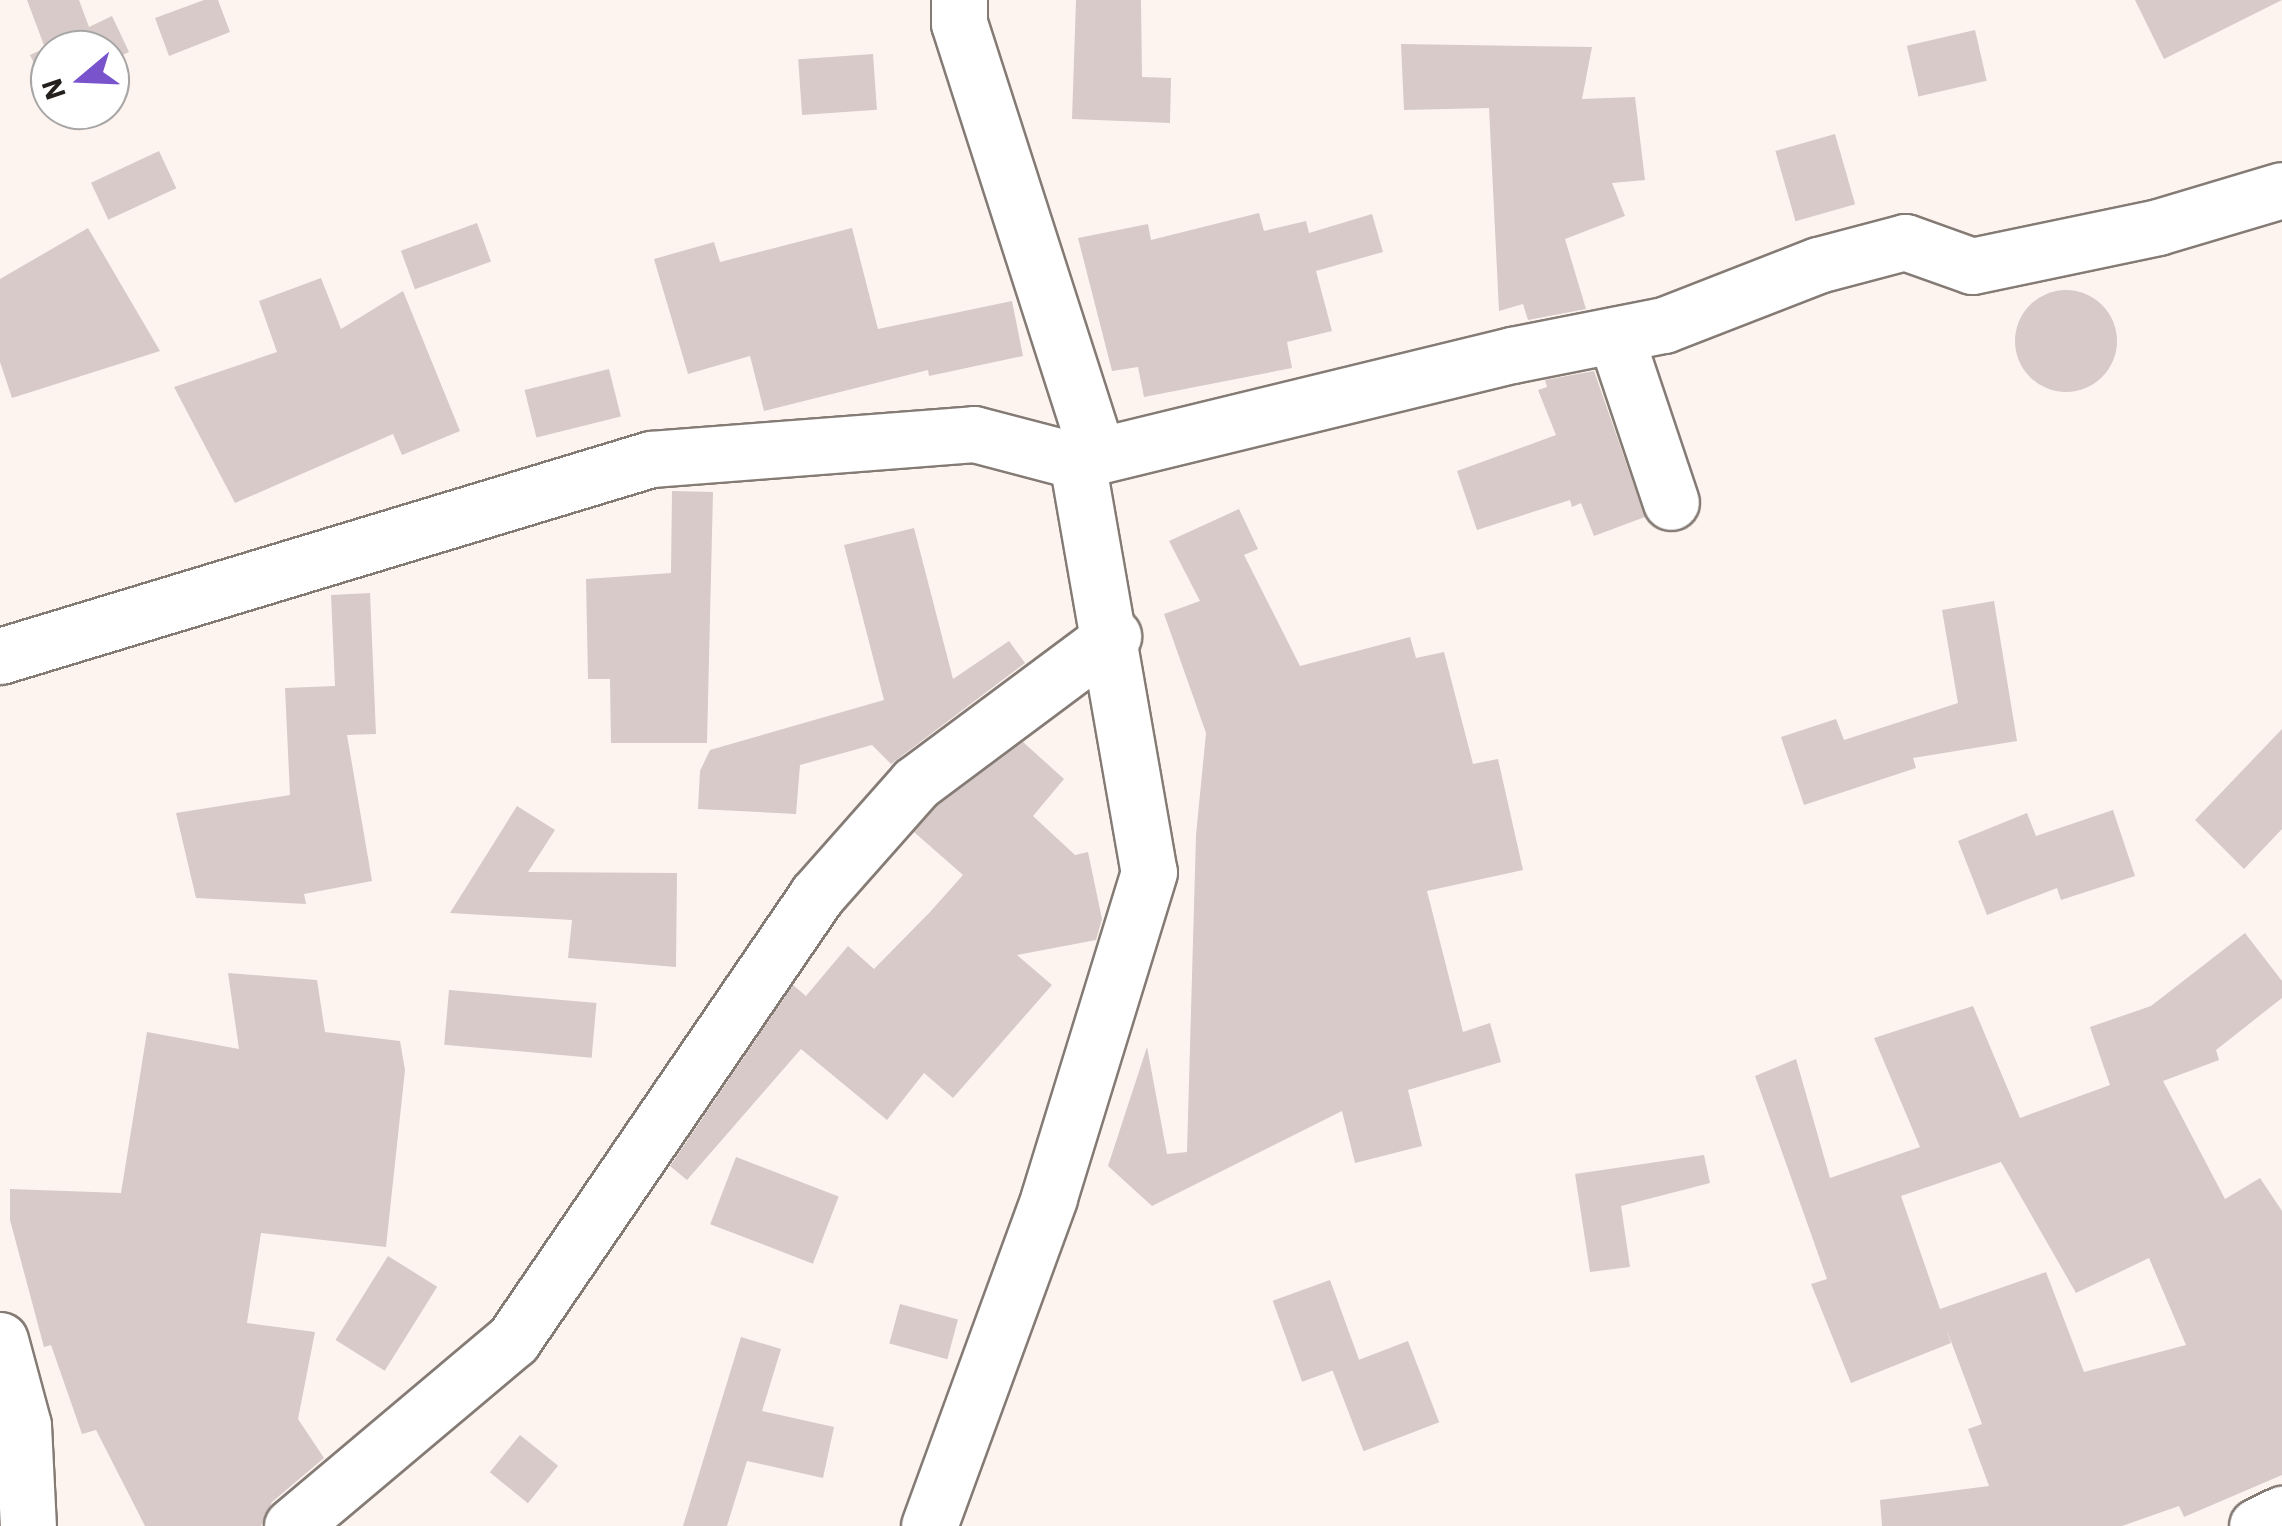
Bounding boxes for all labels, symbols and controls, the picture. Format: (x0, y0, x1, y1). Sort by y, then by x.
north arrow (30, 30, 130, 130)
text: N (32, 74, 74, 105)

